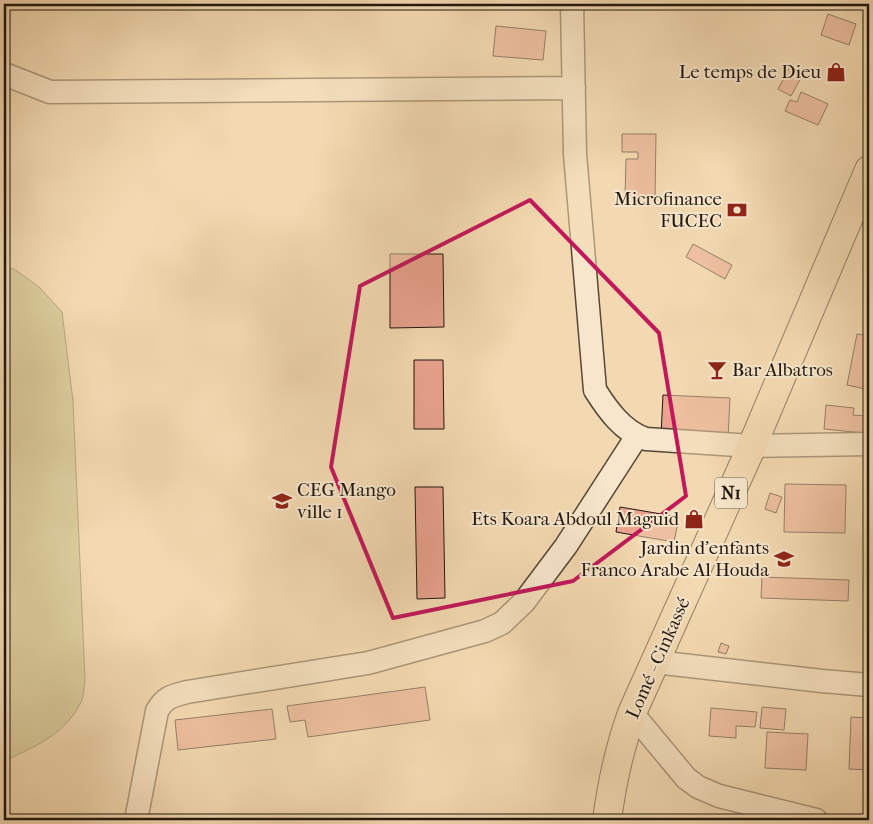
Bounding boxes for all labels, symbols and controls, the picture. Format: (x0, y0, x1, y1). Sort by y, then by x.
place label: Le temps de Dieu (679, 61, 821, 83)
shop icon: Le temps de Dieu (825, 61, 847, 83)
place label: Microfinance FUCEC (614, 188, 722, 232)
bank icon: Microfinance FUCEC (726, 199, 748, 221)
bar icon: Bar Albatros (706, 359, 728, 381)
place label: Bar Albatros (732, 359, 833, 381)
road number: N1 (715, 478, 747, 508)
place label: CEG Mango ville 1 (297, 479, 396, 523)
school or university icon: CEG Mango ville 1 (271, 490, 293, 512)
place label: Ets Koara Abdoul Maguid (471, 508, 680, 530)
shop icon: Ets Koara Abdoul Maguid (683, 508, 705, 530)
place label: Jardin d'enfants Franco Arabe Al Houda (581, 537, 769, 581)
school or university icon: Jardin d'enfants Franco Arabe Al Houda (773, 548, 795, 570)
street label: Lomé - Cinkassé (621, 594, 695, 722)

